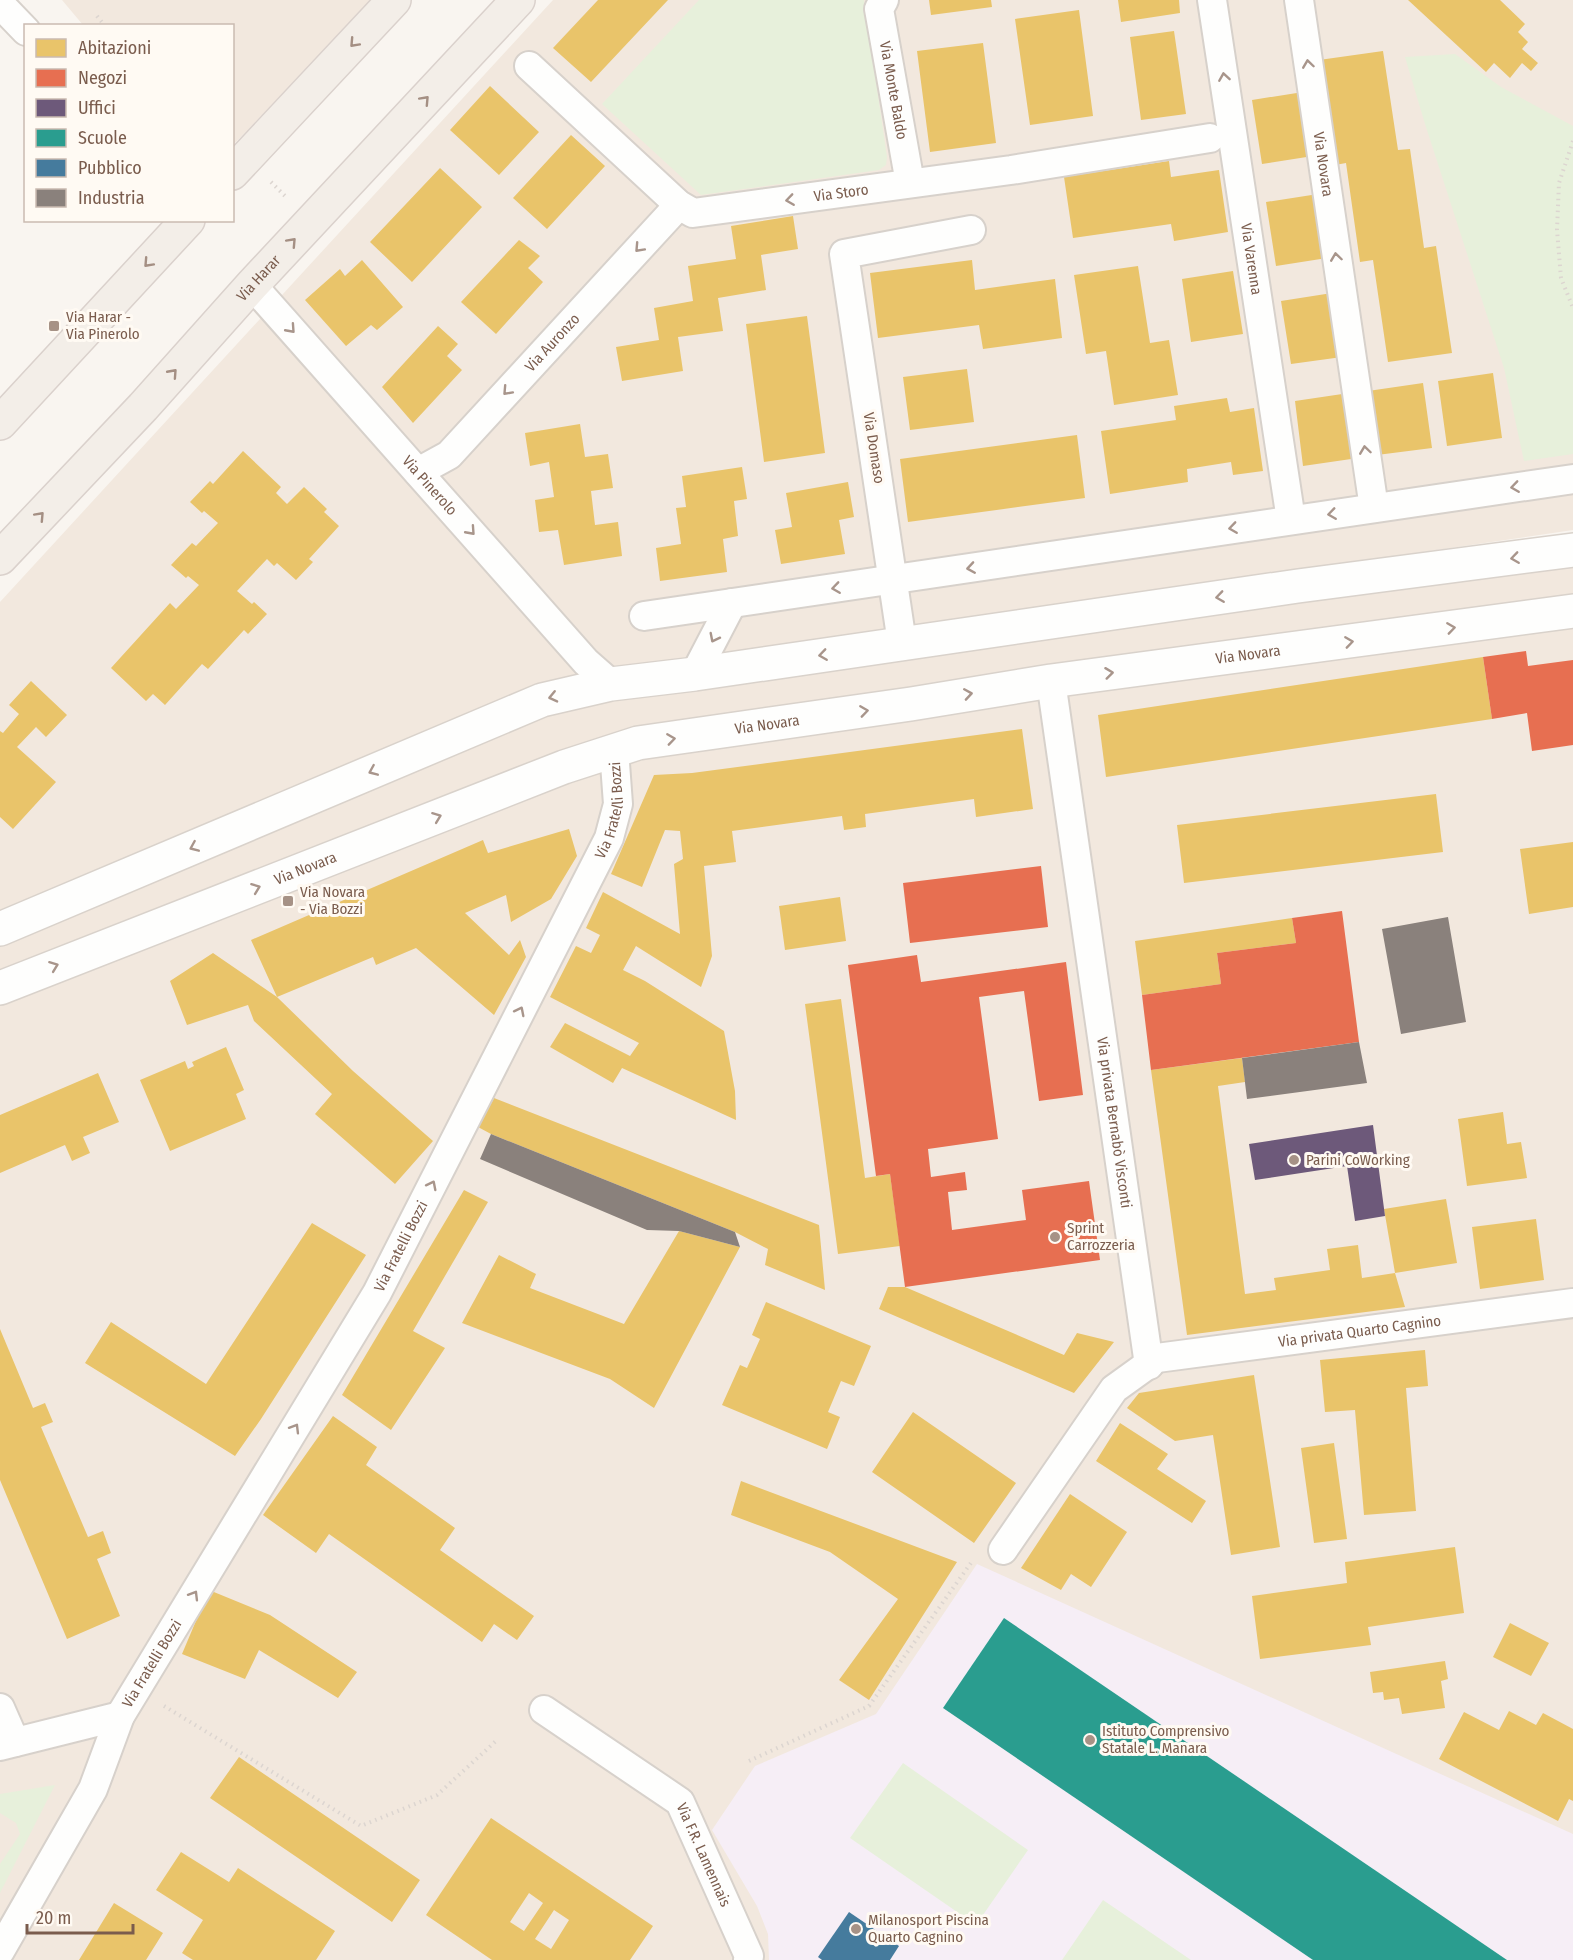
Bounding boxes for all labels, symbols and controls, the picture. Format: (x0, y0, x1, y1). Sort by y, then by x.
legend (24, 24, 234, 222)
one-way arrow (350, 35, 361, 46)
text: Abitazioni (78, 37, 151, 59)
street label: Via Monte Baldo (876, 40, 911, 141)
one-way arrow (1302, 60, 1315, 69)
text: Negozi (78, 67, 127, 89)
one-way arrow (1218, 72, 1231, 82)
one-way arrow (418, 96, 429, 107)
text: Uffici (78, 97, 116, 119)
text: Scuole (78, 127, 127, 149)
street label: Via Novara (1310, 131, 1337, 198)
text: Pubblico (78, 157, 142, 179)
street label: Via Storo (813, 180, 870, 206)
text: Industria (78, 187, 145, 209)
one-way arrow (785, 193, 795, 205)
street label: Via Varenna (1237, 222, 1266, 296)
one-way arrow (285, 239, 296, 250)
one-way arrow (635, 241, 646, 251)
street label: Via Harar (233, 251, 285, 305)
one-way arrow (1331, 253, 1343, 262)
one-way arrow (144, 257, 155, 267)
place label: Via Harar - Via Pinerolo (66, 308, 140, 343)
street label: Via Auronzo (521, 310, 584, 375)
marker: Via Harar - Via Pinerolo (47, 319, 61, 333)
one-way arrow (284, 322, 295, 332)
one-way arrow (166, 370, 177, 380)
one-way arrow (503, 385, 514, 395)
street label: Via Domaso (859, 411, 889, 485)
one-way arrow (1359, 446, 1371, 455)
street label: Via Pinerolo (399, 452, 461, 519)
one-way arrow (1511, 481, 1520, 493)
one-way arrow (1328, 508, 1337, 520)
one-way arrow (33, 512, 44, 523)
one-way arrow (1229, 522, 1238, 534)
one-way arrow (464, 525, 475, 535)
one-way arrow (1510, 551, 1520, 563)
one-way arrow (967, 561, 977, 574)
one-way arrow (831, 582, 840, 594)
one-way arrow (1215, 591, 1224, 603)
one-way arrow (1447, 622, 1456, 634)
one-way arrow (709, 632, 721, 643)
one-way arrow (1344, 636, 1354, 648)
street label: Via Novara (1215, 641, 1282, 668)
one-way arrow (818, 648, 828, 660)
one-way arrow (1104, 668, 1114, 680)
one-way arrow (964, 689, 973, 701)
one-way arrow (549, 690, 559, 703)
one-way arrow (859, 705, 869, 717)
street label: Via Novara (734, 711, 801, 738)
one-way arrow (666, 733, 676, 745)
street label: Via Fratelli Bozzi (591, 761, 627, 862)
one-way arrow (369, 764, 380, 776)
one-way arrow (431, 811, 442, 824)
one-way arrow (189, 840, 200, 852)
street label: Via Novara (272, 848, 339, 889)
one-way arrow (250, 882, 260, 895)
place label: Via Novara - Via Bozzi (300, 883, 365, 918)
marker: Via Novara - Via Bozzi (281, 894, 295, 908)
one-way arrow (49, 961, 59, 974)
one-way arrow (513, 1007, 525, 1018)
street label: Via privata Bernabò Visconti (1093, 1036, 1135, 1209)
place label: Parini CoWorking (1306, 1151, 1410, 1169)
marker: Parini CoWorking (1287, 1153, 1301, 1167)
one-way arrow (425, 1181, 437, 1192)
street label: Via Fratelli Bozzi (370, 1198, 431, 1295)
place label: Sprint Carrozzeria (1067, 1219, 1135, 1254)
marker: Sprint Carrozzeria (1048, 1230, 1062, 1244)
street label: Via privata Quarto Cagnino (1277, 1312, 1442, 1351)
one-way arrow (288, 1424, 300, 1434)
one-way arrow (186, 1591, 198, 1601)
street label: Via Fratelli Bozzi (118, 1616, 185, 1711)
place label: Istituto Comprensivo Statale L. Manara (1102, 1722, 1230, 1757)
marker: Istituto Comprensivo Statale L. Manara (1083, 1733, 1097, 1747)
street label: Via F.R. Lamennais (673, 1800, 735, 1910)
scale bar (27, 1897, 134, 1935)
text: 20 m (36, 1907, 71, 1929)
place label: Milanosport Piscina Quarto Cagnino (868, 1911, 989, 1946)
marker: Milanosport Piscina Quarto Cagnino (849, 1922, 863, 1936)

